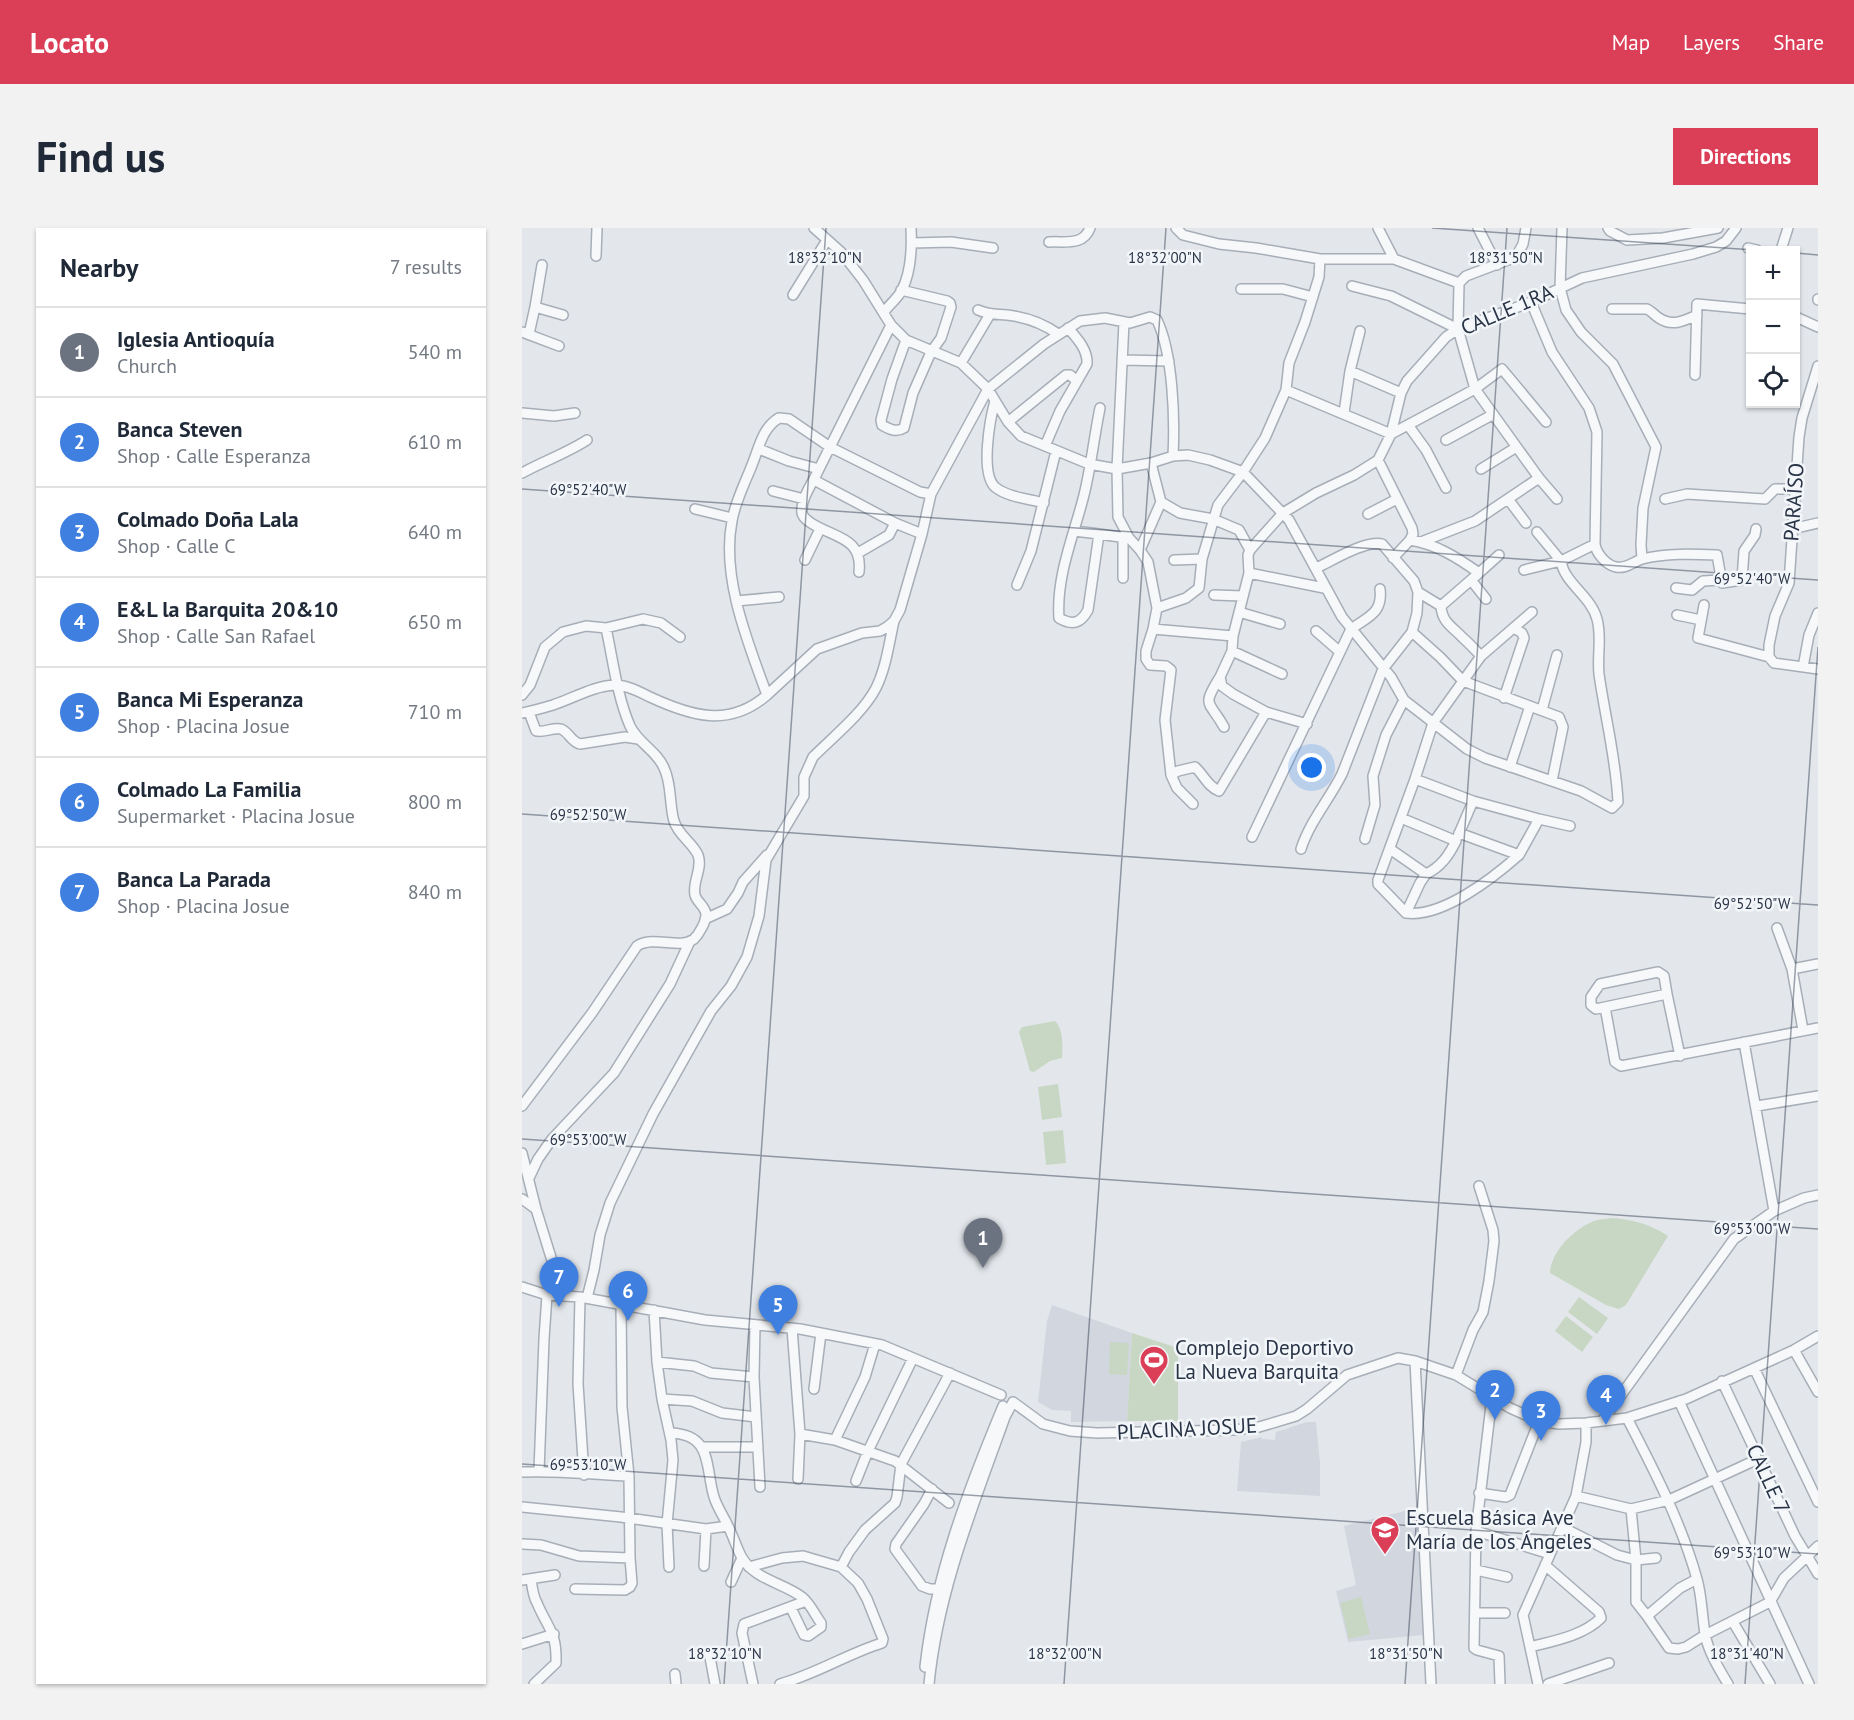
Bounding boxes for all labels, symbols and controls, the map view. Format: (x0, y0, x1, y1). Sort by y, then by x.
text: Locato (30, 24, 109, 61)
text: Map (1612, 29, 1650, 56)
text: Layers (1683, 29, 1740, 56)
text: Share (1773, 29, 1824, 56)
button: Directions (1673, 128, 1818, 185)
text: Find us (36, 129, 165, 184)
map controls (1746, 246, 1800, 408)
button: + (1746, 246, 1800, 300)
text: 18°32'10"N (788, 248, 862, 267)
text: 18°32'00"N (1128, 248, 1202, 267)
text: 18°31'50"N (1469, 248, 1543, 267)
text: Nearby (60, 251, 138, 284)
text: 7 results (390, 254, 462, 280)
street label: CALLE 1RA (1456, 278, 1558, 341)
button: − (1746, 300, 1800, 354)
text: Iglesia Antioquía (117, 325, 275, 353)
text: 1 (74, 339, 85, 365)
text: 540 m (408, 339, 462, 365)
text: Church (117, 353, 177, 379)
button: locate (1746, 354, 1800, 408)
text: Banca Steven (117, 415, 243, 443)
text: 2 (74, 429, 85, 455)
text: 610 m (408, 429, 462, 455)
text: Shop · Calle Esperanza (117, 443, 311, 469)
street label: PARAÍSO (1777, 462, 1810, 542)
text: 69°52'40"W (550, 480, 627, 499)
text: Colmado Doña Lala (117, 505, 299, 533)
text: 3 (74, 519, 85, 545)
text: 640 m (408, 519, 462, 545)
text: Shop · Calle C (117, 533, 236, 559)
text: 69°52'40"W (1714, 569, 1791, 588)
text: E&L la Barquita 20&10 (117, 595, 338, 623)
text: 4 (74, 609, 85, 635)
text: 650 m (408, 609, 462, 635)
text: Shop · Calle San Rafael (117, 623, 315, 649)
text: Banca Mi Esperanza (117, 685, 303, 713)
text: 5 (74, 699, 85, 725)
text: 710 m (408, 699, 462, 725)
text: Shop · Placina Josue (117, 713, 290, 739)
your location (1297, 753, 1326, 782)
text: Colmado La Familia (117, 775, 301, 803)
text: 6 (74, 789, 85, 815)
text: 800 m (408, 789, 462, 815)
text: Supermarket · Placina Josue (117, 803, 355, 829)
text: 69°52'50"W (550, 805, 627, 824)
text: Banca La Parada (117, 865, 271, 893)
text: 7 (74, 879, 85, 905)
text: 840 m (408, 879, 462, 905)
text: Shop · Placina Josue (117, 893, 290, 919)
text: 69°52'50"W (1714, 894, 1791, 913)
text: 69°53'00"W (550, 1130, 627, 1149)
pin: 1 (964, 1218, 1002, 1268)
text: 69°53'00"W (1714, 1219, 1791, 1238)
pin: 7 (540, 1258, 579, 1307)
pin: 6 (608, 1272, 648, 1321)
pin: 5 (758, 1286, 798, 1335)
place label: Complejo Deportivo La Nueva Barquita (1175, 1334, 1354, 1385)
sports icon: Complejo Deportivo La Nueva Barquita (1138, 1344, 1170, 1386)
pin: 2 (1476, 1370, 1514, 1420)
pin: 4 (1586, 1376, 1626, 1425)
pin: 3 (1522, 1392, 1560, 1441)
street label: PLACINA JOSUE (1116, 1411, 1258, 1446)
street label: CALLE 7 (1741, 1440, 1796, 1518)
text: 69°53'10"W (550, 1455, 627, 1474)
place label: Escuela Básica Ave María de los Ángeles (1406, 1504, 1592, 1555)
school or university icon: Escuela Básica Ave María de los Ángeles (1369, 1514, 1401, 1556)
text: 69°53'10"W (1714, 1543, 1791, 1562)
text: 18°32'10"N (688, 1644, 762, 1663)
text: 18°32'00"N (1028, 1644, 1102, 1663)
text: 18°31'50"N (1369, 1644, 1443, 1663)
text: 18°31'40"N (1710, 1644, 1784, 1663)

